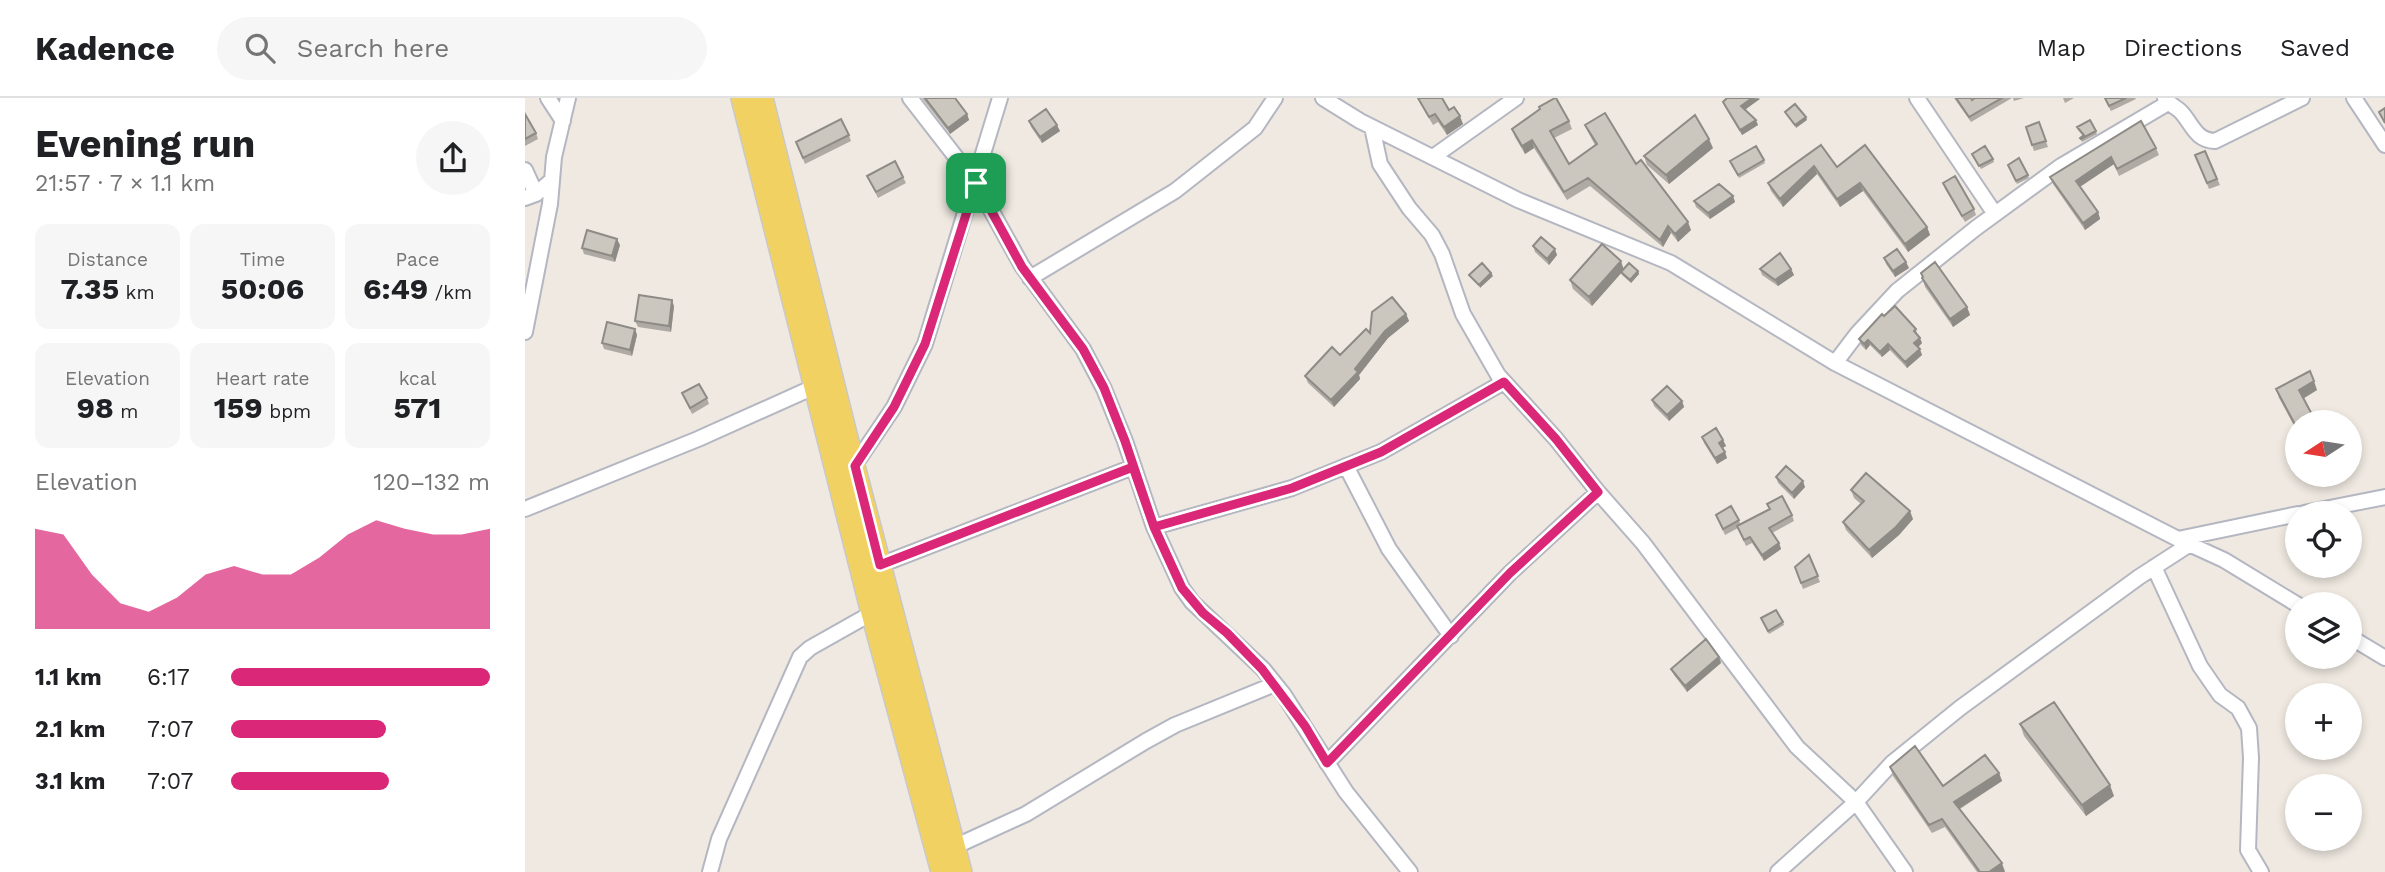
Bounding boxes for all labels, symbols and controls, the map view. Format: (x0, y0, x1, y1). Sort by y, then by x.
search box (217, 17, 707, 80)
text: Kadence (35, 29, 175, 68)
icon: search (241, 29, 279, 67)
text: Search here (297, 33, 449, 63)
text: Map (2037, 34, 2086, 62)
text: Directions (2124, 34, 2242, 62)
text: Saved (2280, 34, 2350, 62)
button: share (416, 121, 490, 195)
text: Evening run (35, 122, 255, 166)
pin (946, 153, 1006, 213)
icon: arrive (957, 164, 995, 202)
text: 21:57 · 7 × 1.1 km (35, 170, 215, 197)
text: Distance (67, 248, 148, 271)
text: Time (240, 248, 285, 271)
text: Pace (396, 248, 439, 271)
text: 7.35 (61, 271, 119, 306)
text: 50:06 (221, 271, 304, 306)
text: 6:49 (363, 271, 428, 306)
text: km (119, 281, 155, 304)
text: /km (428, 281, 472, 304)
text: Elevation (65, 367, 150, 390)
text: Heart rate (216, 367, 309, 390)
text: kcal (399, 367, 436, 390)
text: 98 (77, 390, 114, 425)
text: 159 (214, 390, 263, 425)
text: 571 (394, 390, 441, 425)
text: m (114, 400, 138, 423)
text: bpm (263, 400, 311, 423)
north arrow (2285, 410, 2363, 486)
map controls (2285, 410, 2362, 851)
text: Elevation (35, 469, 138, 496)
text: 120–132 m (373, 469, 490, 496)
button: locate (2285, 501, 2362, 578)
button: layers (2285, 592, 2362, 669)
text: 1.1 km (35, 664, 102, 691)
text: 6:17 (147, 664, 190, 691)
button: + (2285, 683, 2362, 760)
text: 2.1 km (35, 716, 106, 743)
text: 7:07 (147, 716, 193, 743)
text: 3.1 km (35, 768, 105, 795)
text: 7:07 (147, 768, 193, 795)
button: − (2285, 774, 2362, 851)

